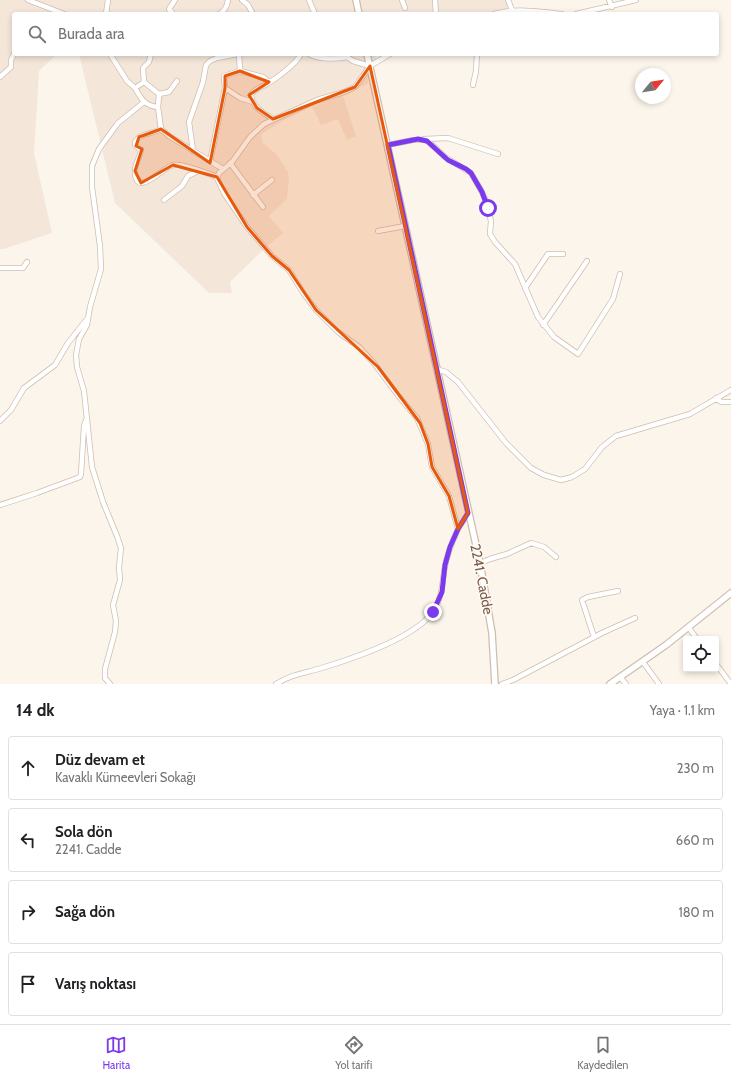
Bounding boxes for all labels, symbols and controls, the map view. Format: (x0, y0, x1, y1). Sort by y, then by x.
search box (12, 12, 719, 56)
icon: search (26, 23, 48, 45)
text: Burada ara (58, 25, 125, 43)
north arrow (635, 68, 671, 104)
route start (479, 199, 497, 217)
street label: 2241. Cadde (466, 542, 498, 616)
route end (424, 603, 442, 621)
map controls (683, 636, 719, 672)
button: locate (683, 636, 719, 672)
text: 14 dk (16, 700, 55, 720)
text: Yaya · 1.1 km (650, 702, 715, 718)
text: Düz devam et (55, 751, 145, 769)
icon: ahead (17, 757, 39, 779)
text: 230 m (677, 760, 714, 776)
text: Kavaklı Kümeevleri Sokağı (55, 769, 196, 785)
text: Sola dön (55, 823, 112, 841)
icon: left (17, 829, 39, 851)
text: 660 m (676, 832, 714, 848)
text: 2241. Cadde (55, 841, 121, 857)
icon: right (17, 901, 39, 923)
text: Sağa dön (55, 903, 115, 921)
text: 180 m (678, 904, 714, 920)
icon: arrive (17, 973, 39, 995)
text: Varış noktası (55, 975, 136, 993)
tab: Harita (102, 1034, 130, 1072)
tab: Yol tarifi (335, 1034, 372, 1072)
tab: Kaydedilen (577, 1034, 629, 1072)

